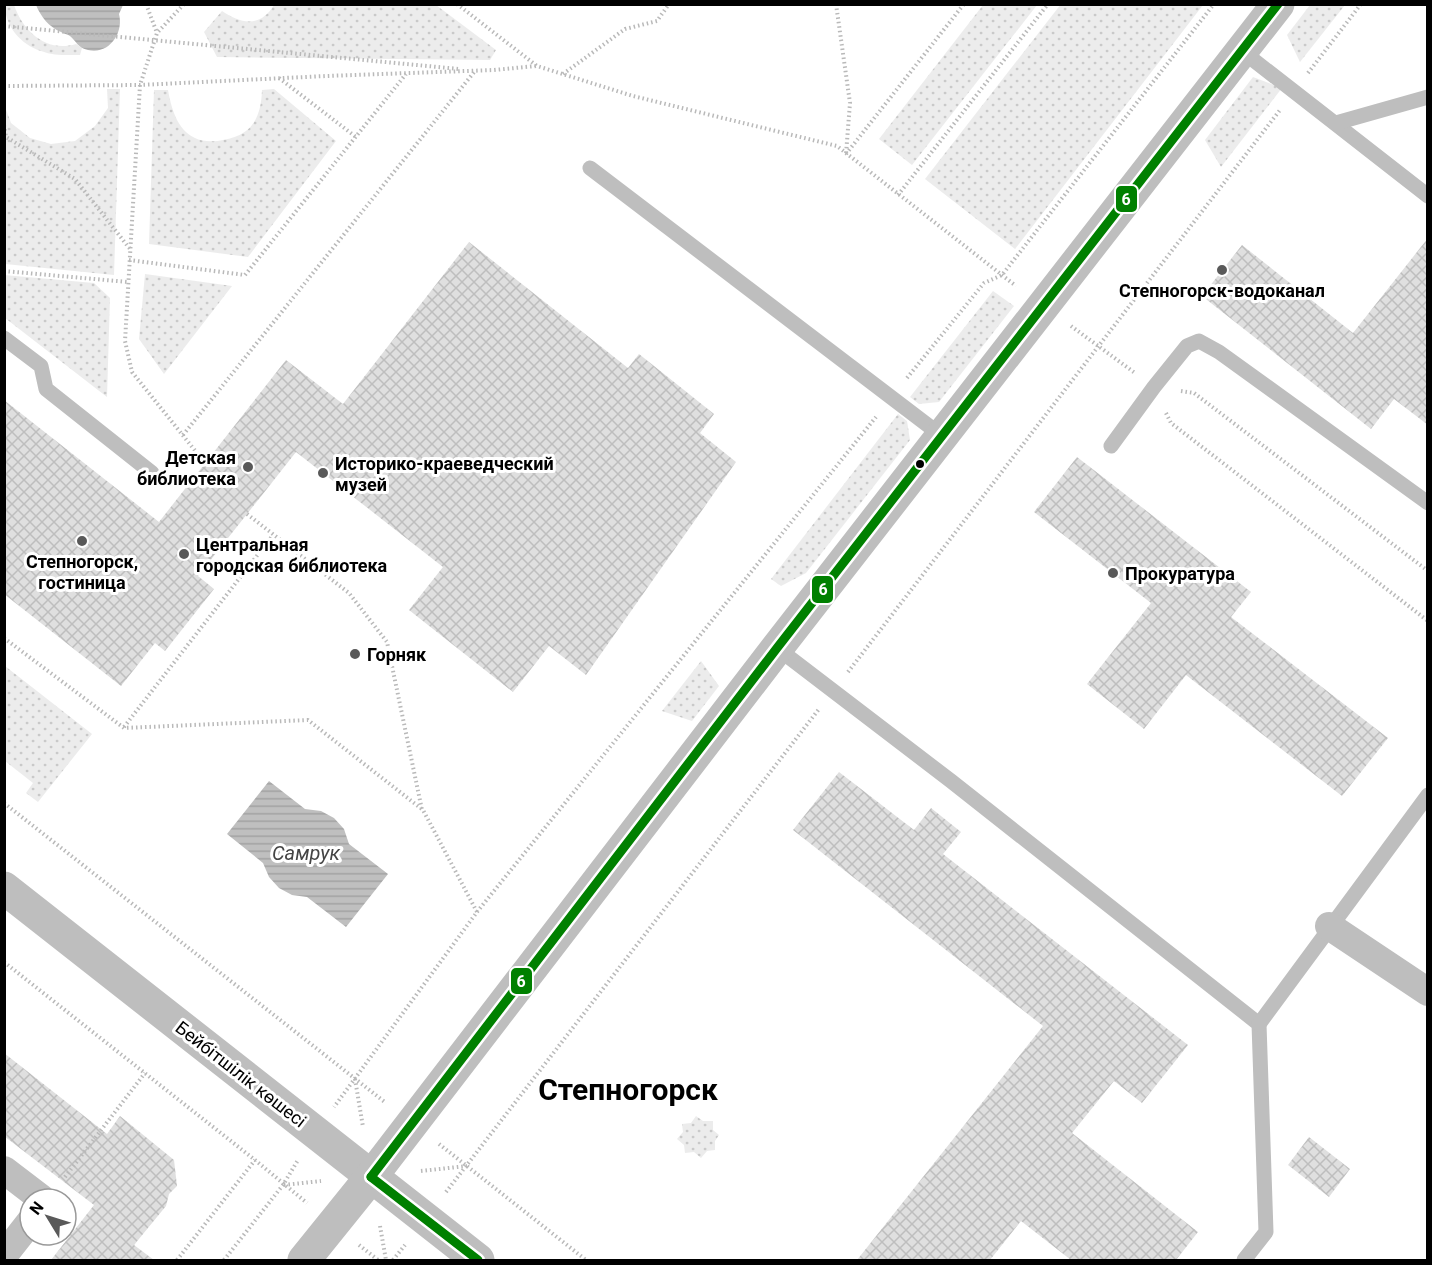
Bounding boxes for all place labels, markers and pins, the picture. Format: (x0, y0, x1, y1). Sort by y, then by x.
marker: Степногорск-водоканал (1215, 263, 1229, 277)
place label: Степногорск-водоканал (1119, 280, 1325, 301)
place label: Детская библиотека (137, 447, 236, 489)
place label: Историко-краеведческий музей (335, 453, 554, 495)
unlabelled marker (914, 458, 926, 470)
marker: Детская библиотека (241, 460, 255, 474)
marker: Историко-краеведческий музей (316, 466, 330, 480)
marker: Степногорск, гостиница (75, 534, 89, 548)
place label: Центральная городская библиотека (196, 534, 388, 576)
marker: Центральная городская библиотека (177, 547, 191, 561)
place label: Степногорск, гостиница (26, 551, 138, 593)
place label: Прокуратура (1125, 563, 1235, 584)
marker: Прокуратура (1106, 566, 1120, 580)
place label: Горняк (367, 644, 427, 665)
marker: Горняк (348, 647, 362, 661)

